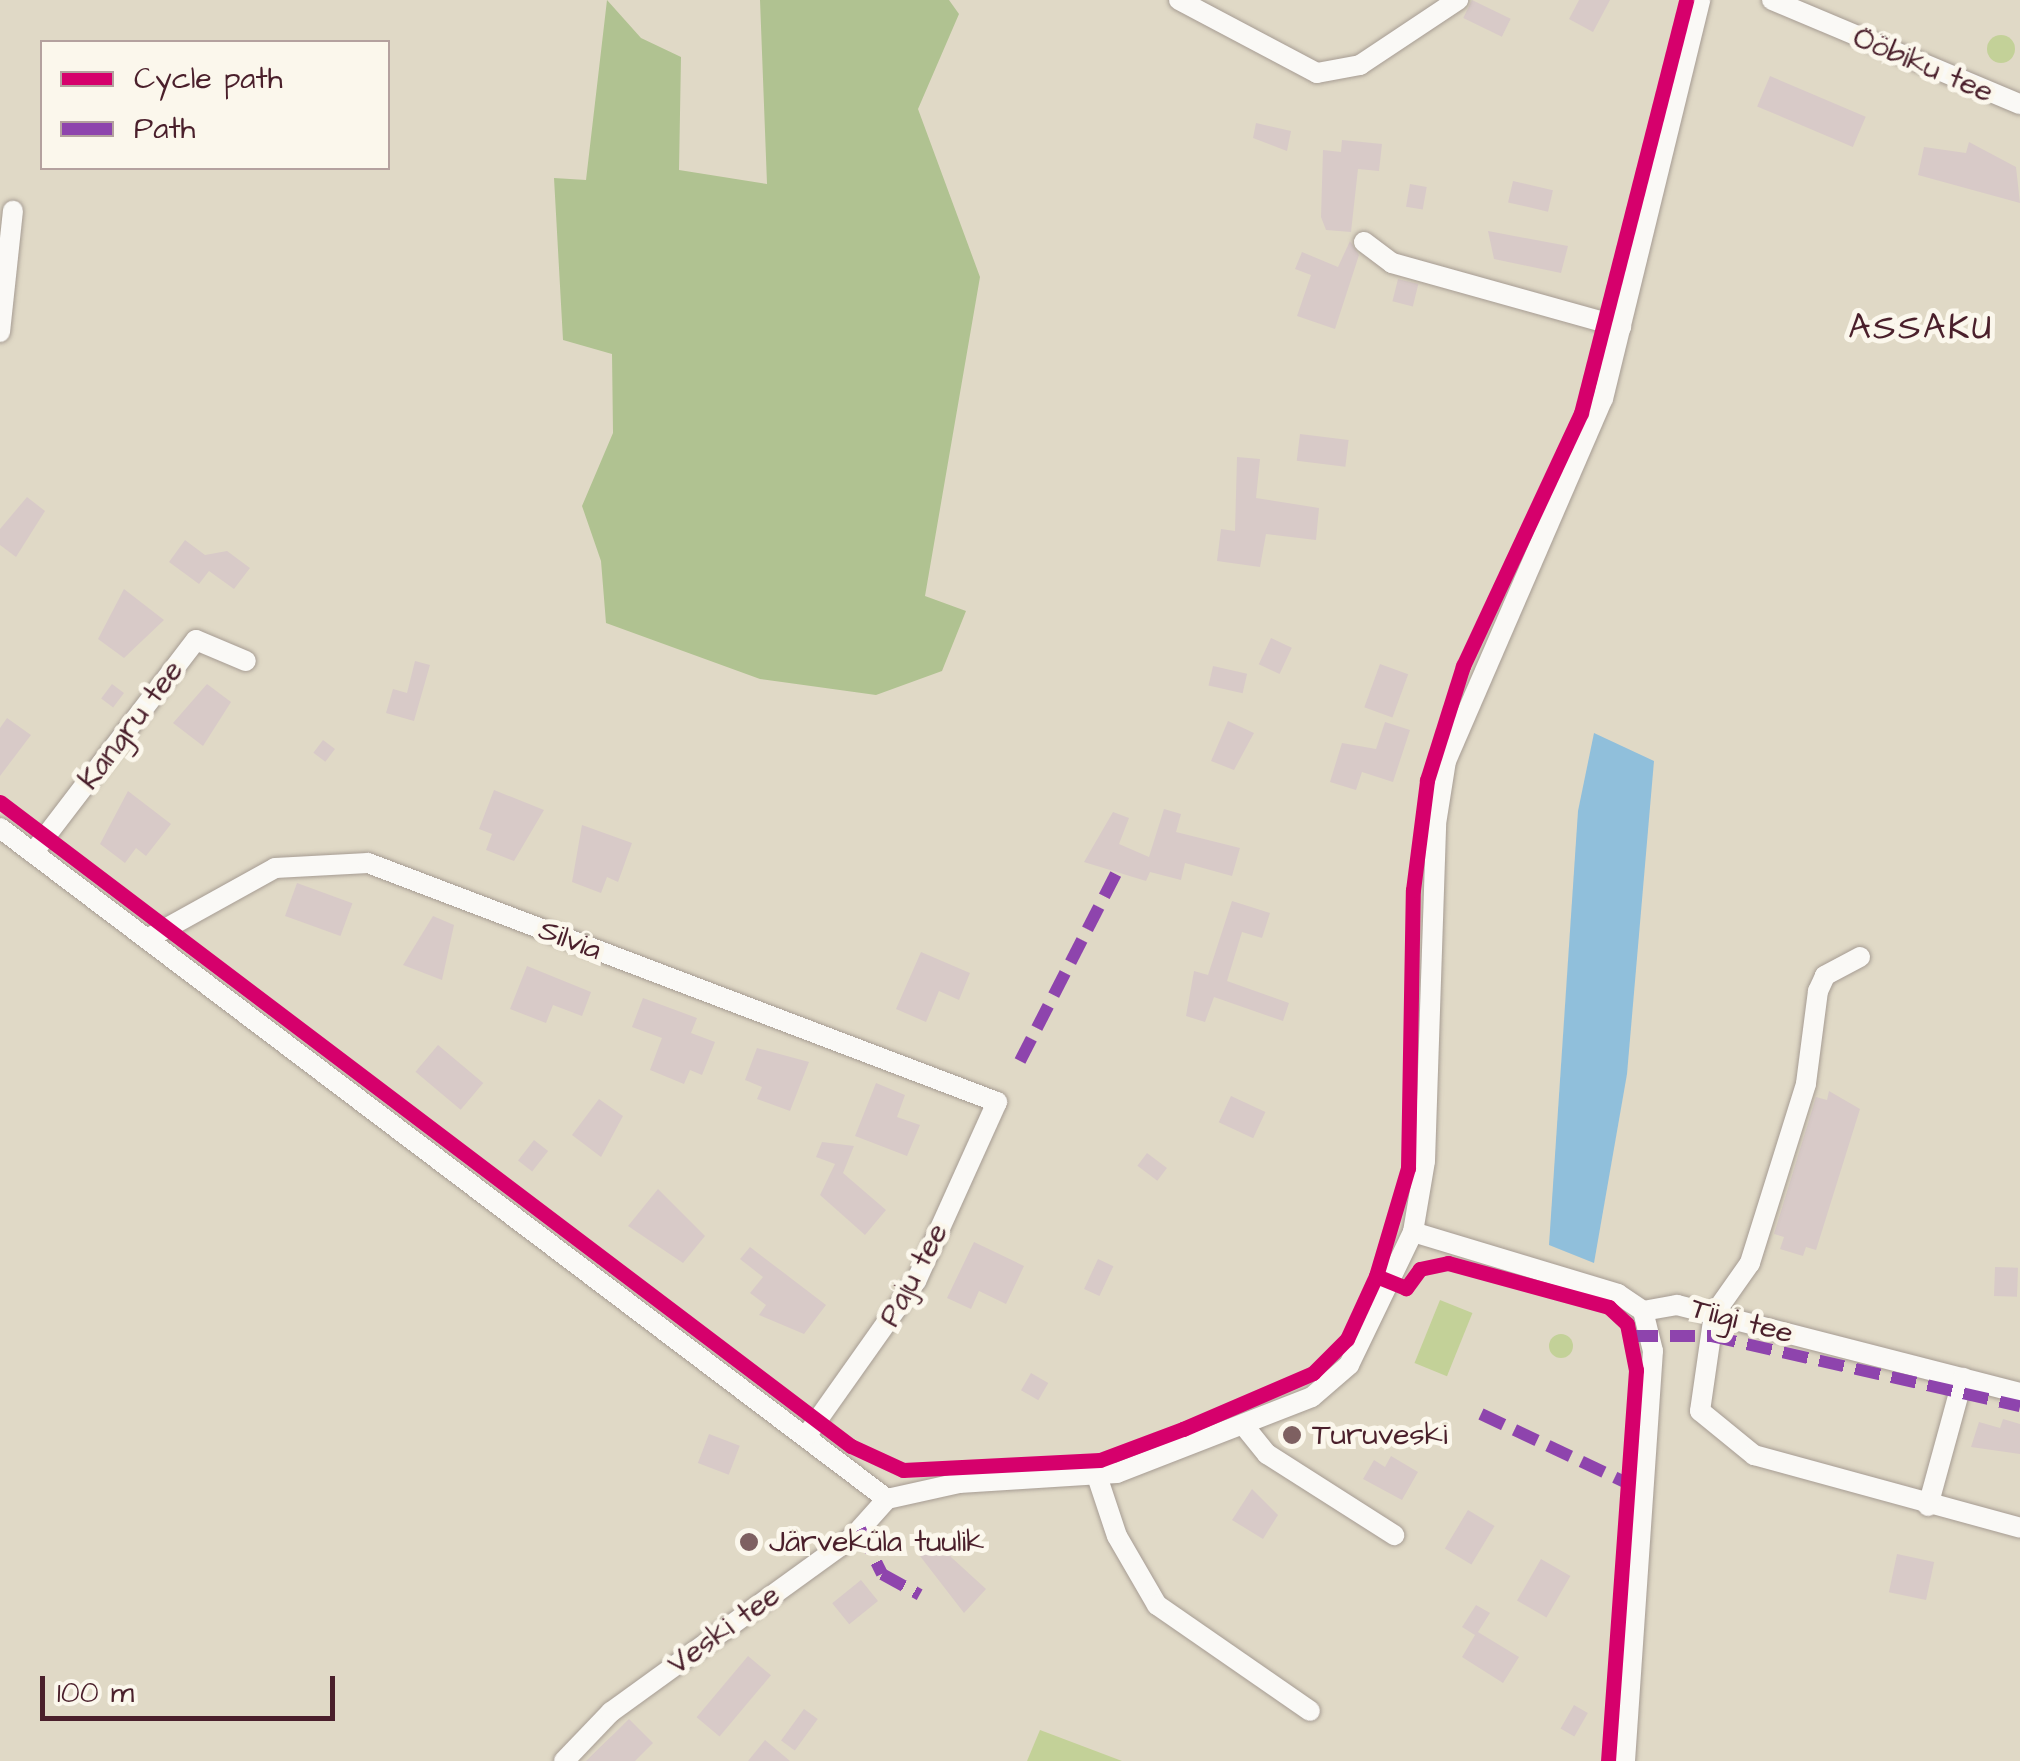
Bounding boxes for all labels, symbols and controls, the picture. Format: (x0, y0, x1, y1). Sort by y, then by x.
street label: Ööbiku tee (1848, 19, 1998, 111)
legend (40, 40, 390, 170)
text: Cycle path (134, 58, 283, 100)
text: Path (134, 108, 195, 150)
district label: ASSAKU (1848, 307, 1994, 349)
street label: Kangru tee (71, 653, 191, 797)
street label: Silvia (534, 912, 606, 968)
street label: Paju tee (872, 1217, 956, 1333)
street label: Tiigi tee (1687, 1290, 1797, 1352)
place label: Turuveski (1312, 1417, 1448, 1453)
marker: Turuveski (1281, 1424, 1303, 1446)
place label: Järveküla tuulik (769, 1524, 984, 1560)
marker: Järveküla tuulik (738, 1531, 760, 1553)
street label: Veski tee (661, 1577, 787, 1683)
scale bar (45, 1656, 340, 1718)
text: 100 m (57, 1672, 134, 1714)

